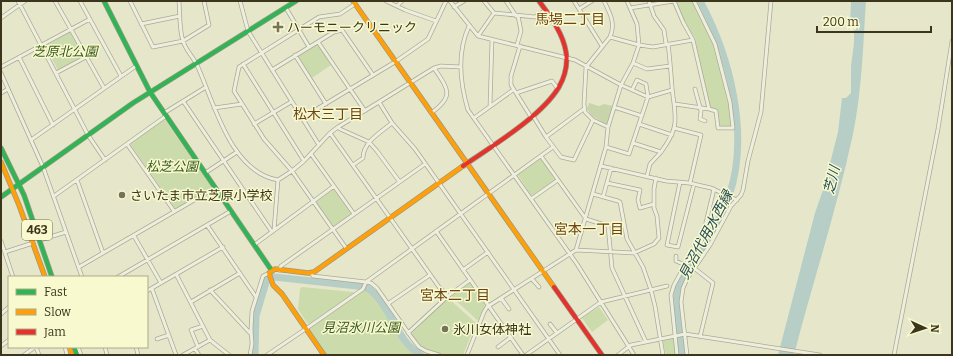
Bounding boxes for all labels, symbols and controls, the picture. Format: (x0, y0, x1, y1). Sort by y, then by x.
scale bar (817, 8, 931, 34)
district label: 馬場二丁目 (535, 11, 605, 28)
text: 200 m (823, 15, 859, 29)
place label: ハーモニークリニック (287, 20, 417, 35)
marker: ハーモニークリニック (272, 21, 284, 33)
park label: 芝原北公園 (32, 44, 99, 59)
district label: 松木三丁目 (293, 106, 363, 123)
park label: 松芝公園 (146, 159, 200, 174)
water label: 芝川 (820, 162, 844, 196)
water label: 見沼代用水西縁 (675, 186, 737, 282)
place label: さいたま市立芝原小学校 (130, 188, 273, 203)
marker: さいたま市立芝原小学校 (117, 190, 127, 200)
road number: 463 (22, 220, 52, 240)
district label: 宮本一丁目 (554, 221, 624, 238)
legend (8, 276, 148, 348)
text: Fast (44, 285, 68, 299)
district label: 宮本二丁目 (420, 287, 490, 304)
text: Slow (44, 305, 71, 319)
north arrow (905, 308, 945, 348)
park label: 見沼氷川公園 (322, 320, 402, 335)
place label: 氷川女体神社 (453, 322, 531, 337)
marker: 氷川女体神社 (440, 324, 450, 334)
text: N (928, 324, 941, 334)
text: Jam (43, 325, 66, 339)

